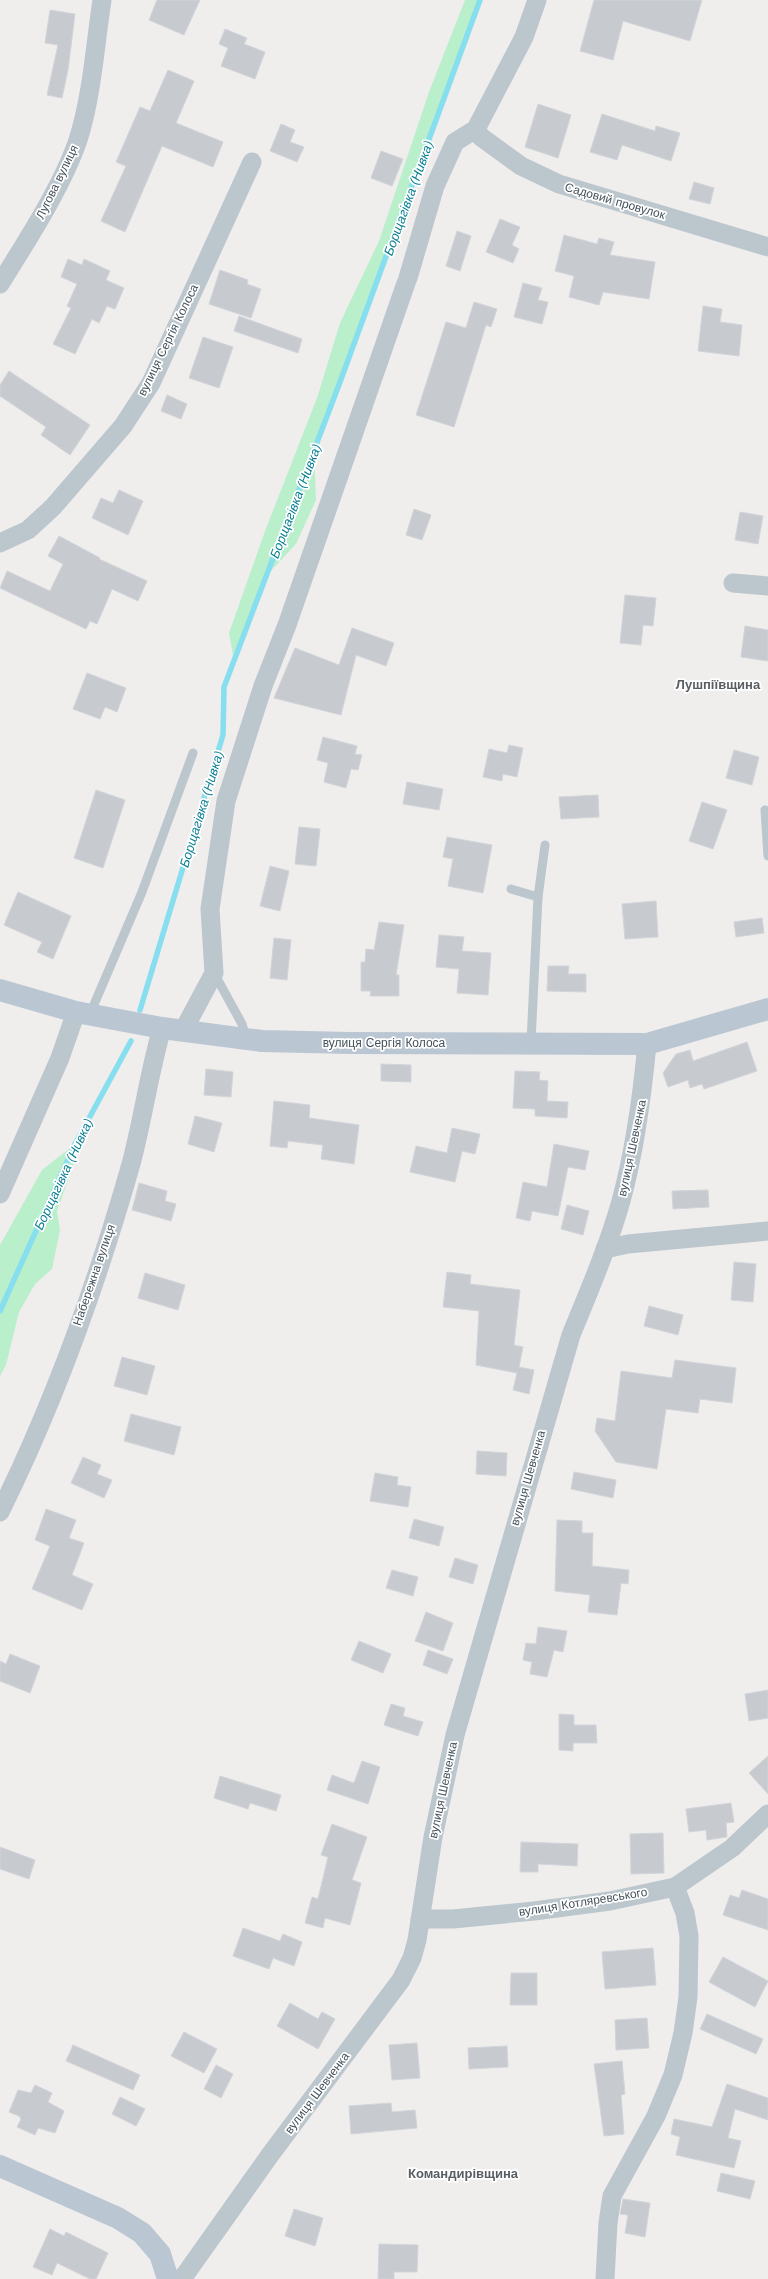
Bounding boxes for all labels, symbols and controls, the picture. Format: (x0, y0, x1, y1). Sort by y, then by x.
water label: Борщагівка (Нивка) (381, 139, 436, 258)
street label: Лугова вулиця (33, 143, 81, 221)
street label: Садовий провулок (563, 180, 668, 222)
street label: вулиця Сергія Колоса (135, 282, 201, 398)
water label: Борщагівка (Нивка) (267, 442, 324, 560)
district label: Лушпіївщина (676, 677, 761, 692)
water label: Борщагівка (Нивка) (177, 749, 226, 869)
street label: вулиця Сергія Колоса (323, 1036, 446, 1050)
street label: вулиця Шевченка (615, 1098, 649, 1198)
water label: Борщагівка (Нивка) (31, 1116, 96, 1232)
street label: Набережна вулиця (70, 1222, 118, 1328)
street label: вулиця Шевченка (508, 1429, 548, 1527)
street label: вулиця Шевченка (426, 1740, 460, 1840)
street label: вулиця Котляревського (518, 1885, 649, 1919)
street label: вулиця Шевченка (282, 2049, 352, 2136)
district label: Командирівщина (408, 2166, 519, 2181)

